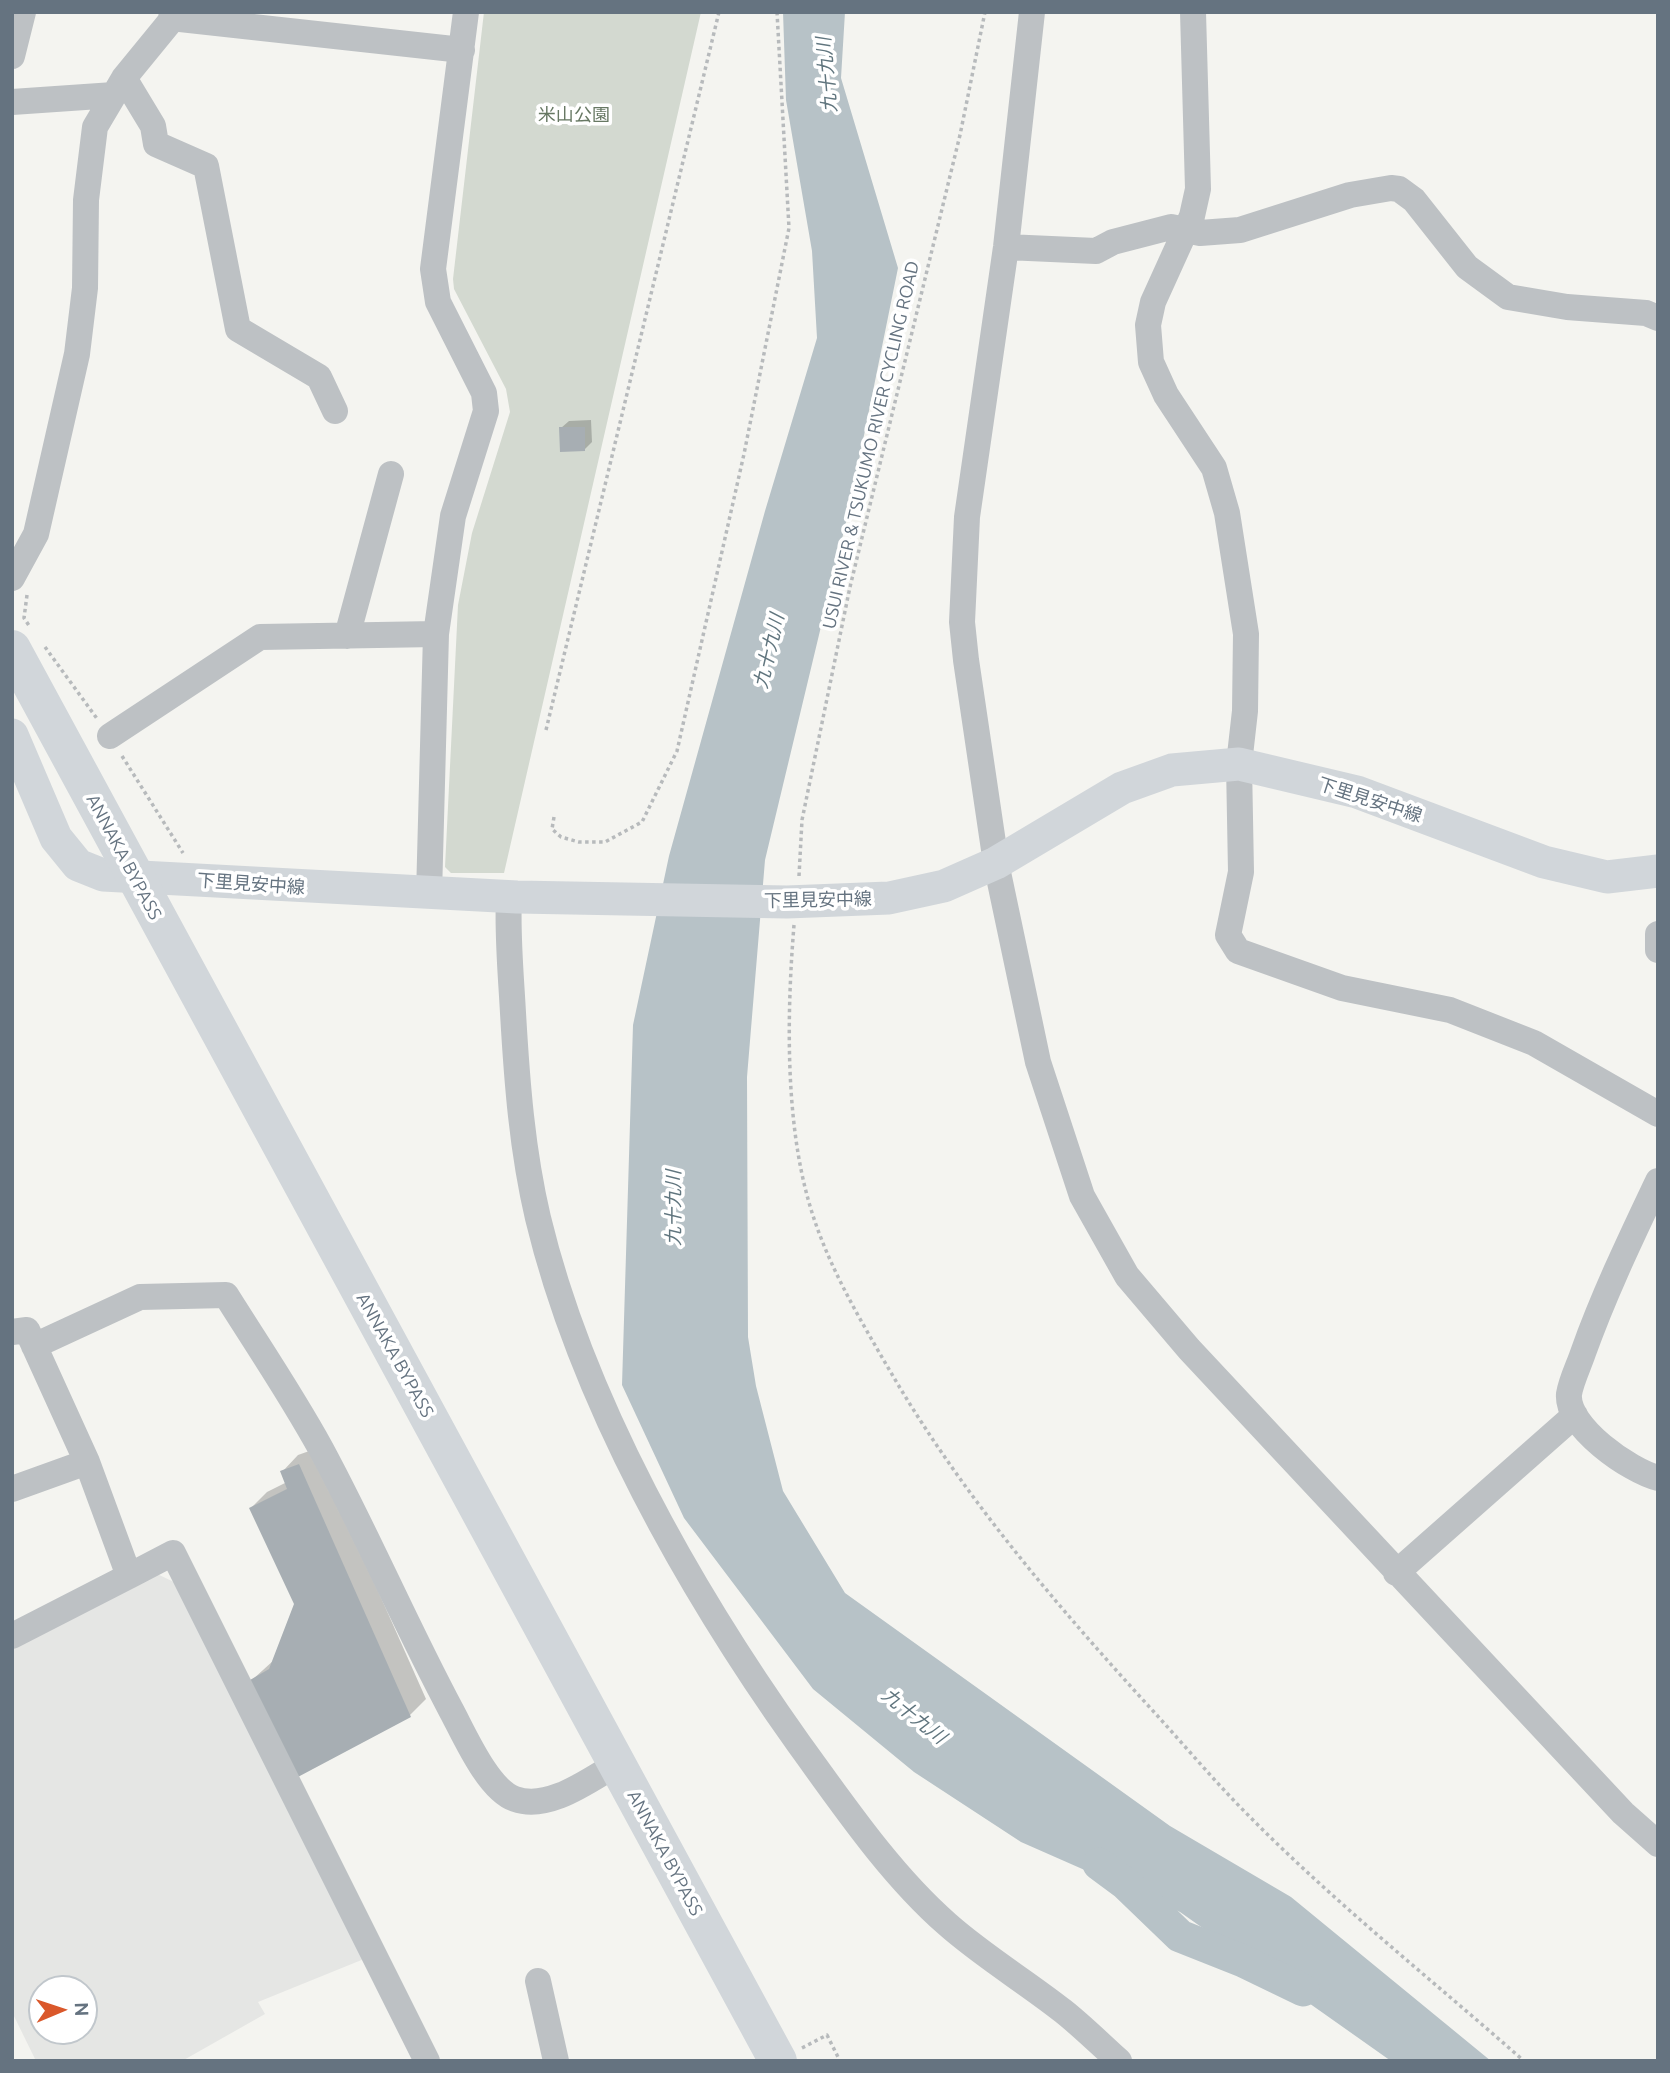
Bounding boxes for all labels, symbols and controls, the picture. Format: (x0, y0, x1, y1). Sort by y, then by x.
water label: 九十九川 (812, 36, 842, 114)
park label: 米山公園 (538, 104, 610, 126)
street label: USUI RIVER & TSUKUMO RIVER CYCLING ROAD (818, 259, 924, 631)
water label: 九十九川 (749, 611, 789, 691)
street label: 下里見安中線 (1315, 773, 1425, 827)
street label: ANNAKA BYPASS (82, 791, 166, 923)
street label: 下里見安中線 (196, 869, 306, 899)
street label: 下里見安中線 (764, 888, 872, 912)
water label: 九十九川 (663, 1170, 685, 1246)
street label: ANNAKA BYPASS (352, 1289, 438, 1421)
water label: 九十九川 (877, 1683, 951, 1749)
street label: ANNAKA BYPASS (623, 1787, 707, 1919)
north arrow (28, 1975, 98, 2045)
text: N (71, 2002, 93, 2017)

